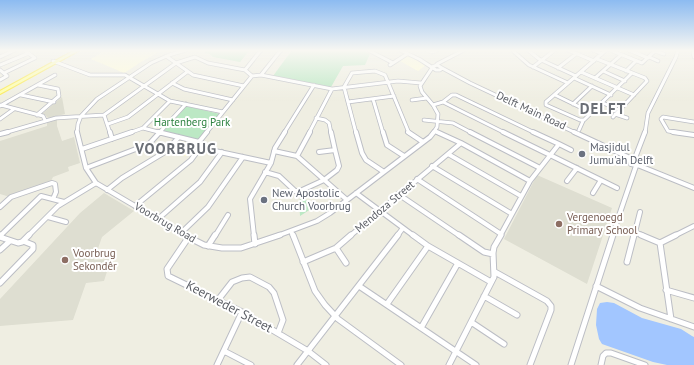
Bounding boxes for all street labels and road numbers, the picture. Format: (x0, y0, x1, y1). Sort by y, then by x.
street label: Delft Main Road (494, 89, 568, 133)
street label: Mendoza Street (353, 178, 417, 236)
street label: Voorbrug Road (132, 200, 198, 246)
street label: Keerweder Street (183, 278, 275, 336)

